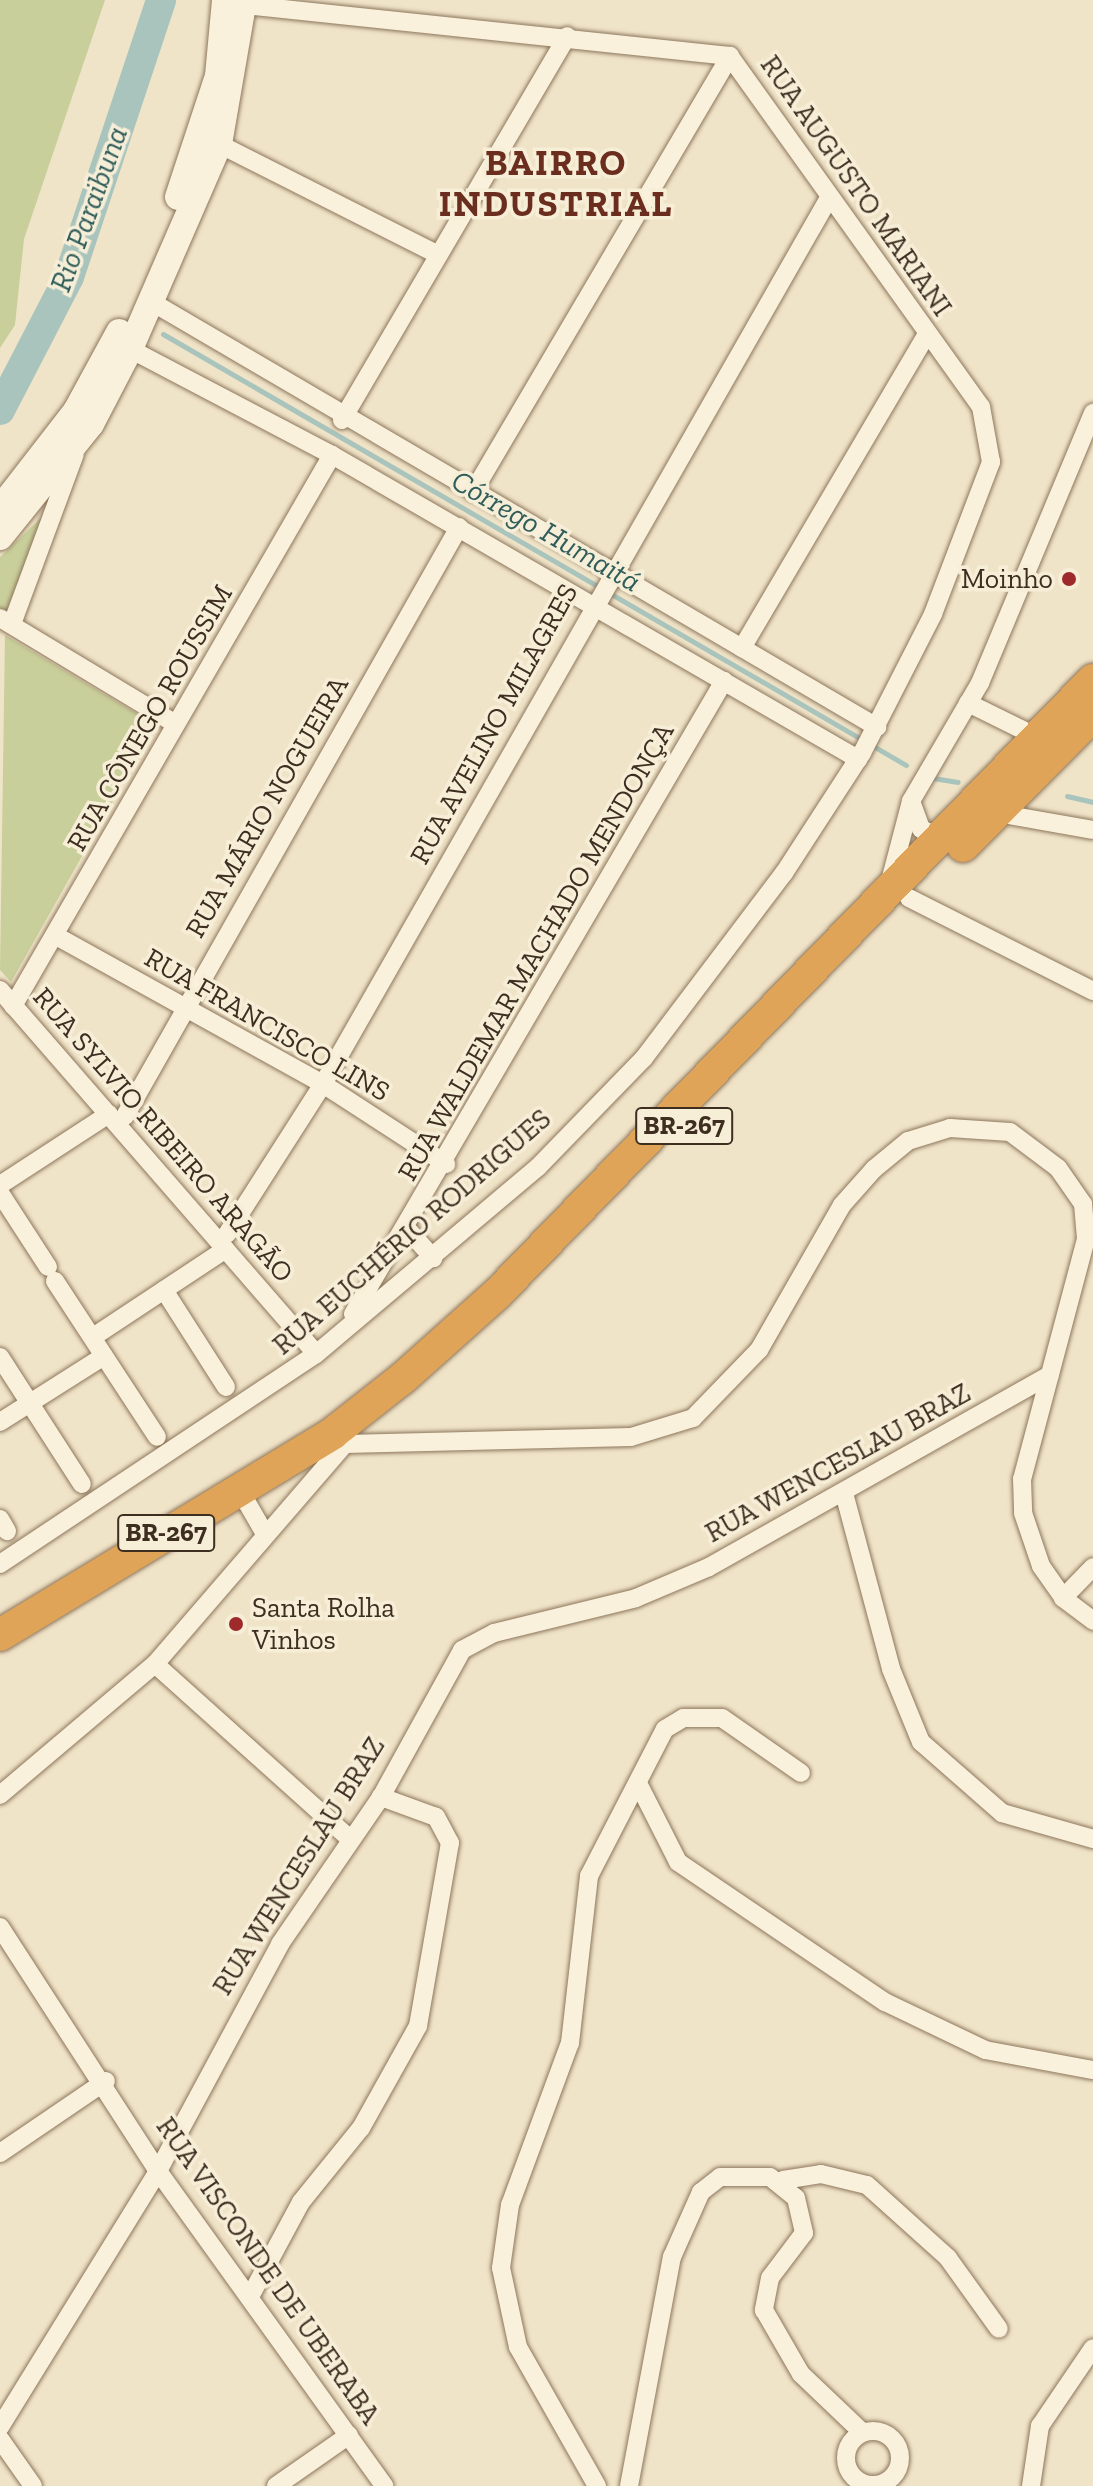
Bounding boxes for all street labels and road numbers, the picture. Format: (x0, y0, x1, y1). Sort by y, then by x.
street label: RUA AUGUSTO MARIANI (753, 48, 959, 324)
street label: RUA AVELINO MILAGRES (402, 577, 586, 871)
street label: RUA CÔNEGO ROUSSIM (60, 579, 240, 857)
street label: RUA MÁRIO NOGUEIRA (178, 670, 356, 944)
street label: RUA WALDEMAR MACHADO MENDONÇA (390, 716, 682, 1188)
street label: RUA FRANCISCO LINS (138, 941, 396, 1109)
street label: RUA SYLVIO RIBEIRO ARAGÃO (25, 980, 301, 1290)
street label: RUA EUCHÉRIO RODRIGUES (266, 1102, 558, 1362)
road number: BR-267 (634, 1104, 734, 1148)
street label: RUA WENCESLAU BRAZ (699, 1376, 977, 1550)
road number: BR-267 (116, 1511, 216, 1555)
street label: RUA WENCESLAU BRAZ (205, 1730, 393, 2002)
street label: RUA VISCONDE DE UBERABA (148, 2110, 388, 2432)

